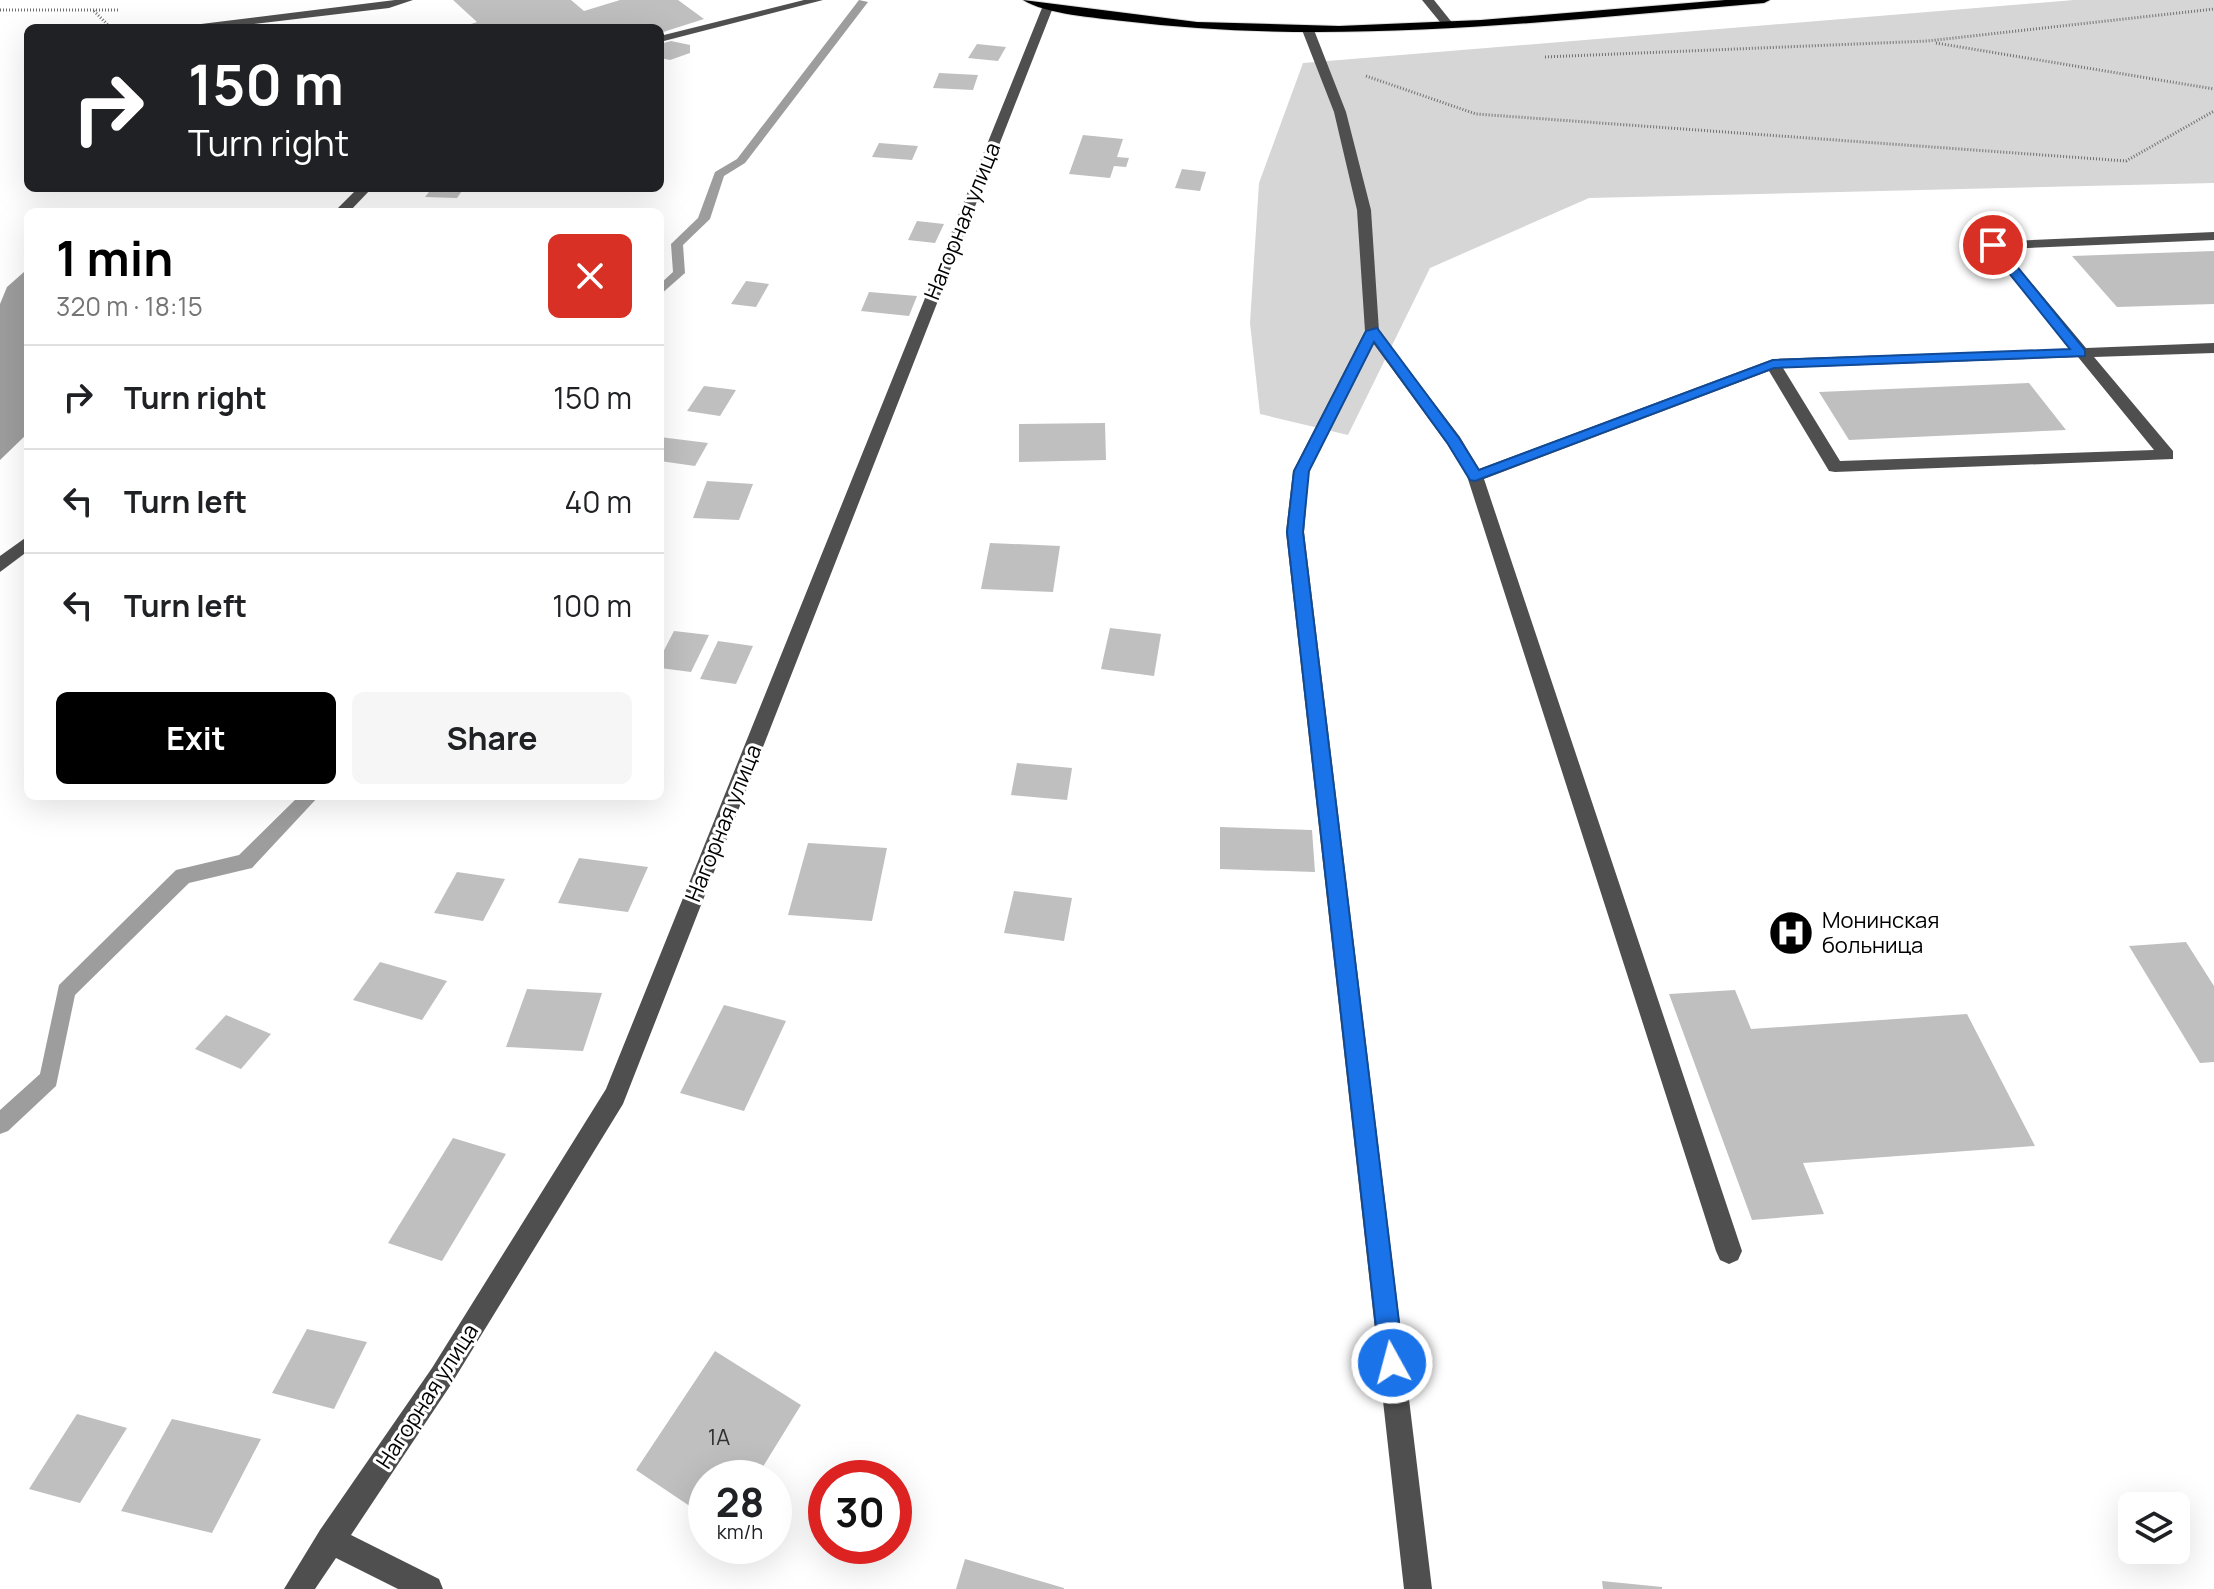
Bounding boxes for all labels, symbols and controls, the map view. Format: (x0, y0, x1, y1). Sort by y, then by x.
text: 150 m (188, 45, 344, 122)
icon: right (56, 56, 160, 160)
text: Turn right (188, 118, 349, 167)
street label: Нагорная улица (917, 138, 1007, 304)
pin (1959, 211, 2027, 279)
icon: arrive (1971, 223, 2015, 267)
text: 1 min (56, 225, 173, 290)
button: close (548, 234, 632, 318)
text: 320 m · 18:15 (56, 288, 203, 324)
icon: right (56, 375, 100, 419)
text: Turn right (124, 377, 267, 418)
text: 150 m (553, 377, 632, 418)
icon: left (56, 479, 100, 523)
text: Turn left (124, 481, 247, 522)
text: 40 m (565, 481, 632, 522)
icon: left (56, 583, 100, 627)
text: Turn left (124, 585, 247, 626)
text: 100 m (552, 585, 632, 626)
button: Exit (56, 692, 336, 784)
button: Share (352, 692, 632, 784)
street label: Нагорная улица (678, 740, 768, 906)
place label: Монинская больница (1822, 905, 1940, 960)
hospital icon: Монинская больница (1767, 909, 1815, 957)
street label: Нагорная улица (369, 1318, 485, 1474)
position arrow (1350, 1321, 1434, 1405)
house number: 1А (708, 1422, 730, 1452)
speed limit sign: 30 (808, 1460, 912, 1564)
text: 28 (716, 1474, 764, 1529)
map controls (2118, 1492, 2190, 1564)
button: layers (2118, 1492, 2190, 1564)
text: km/h (717, 1518, 763, 1545)

